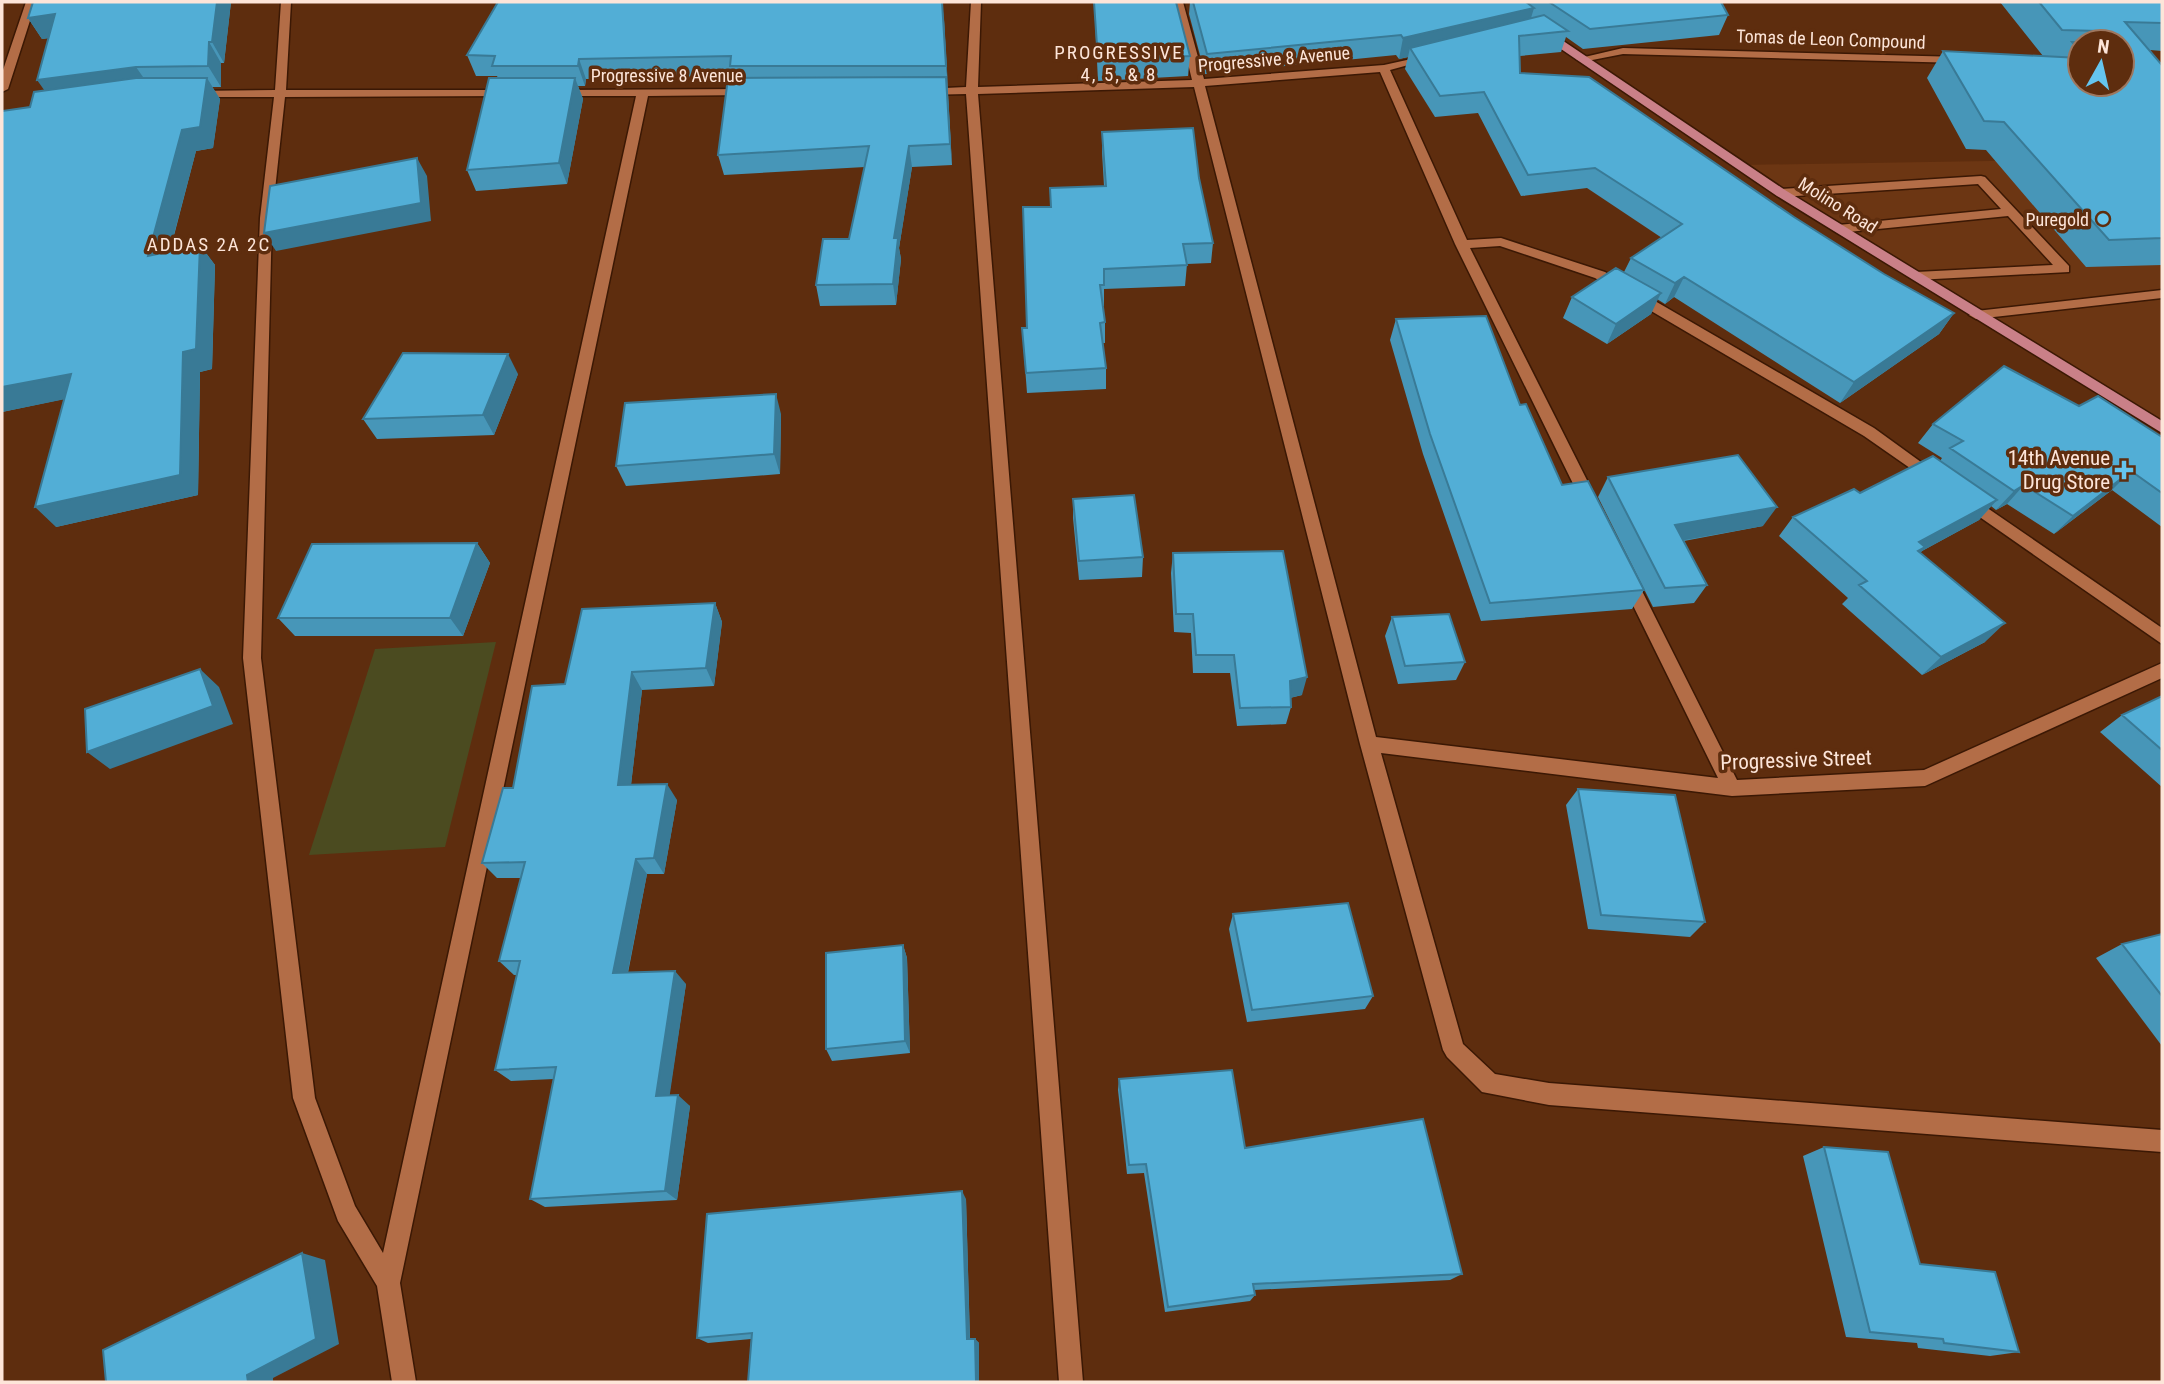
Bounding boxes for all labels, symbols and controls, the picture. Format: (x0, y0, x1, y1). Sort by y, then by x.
street label: Tomas de Leon Compound (1736, 25, 1926, 53)
north arrow (2066, 28, 2136, 98)
text: N (2096, 34, 2111, 59)
district label: PROGRESSIVE 4, 5, & 8 (1054, 41, 1184, 86)
street label: Progressive 8 Avenue (1197, 42, 1351, 76)
street label: Progressive 8 Avenue (591, 65, 743, 86)
street label: Molino Road (1795, 173, 1881, 237)
place label: Puregold (2026, 209, 2089, 230)
marker: Puregold (2095, 211, 2111, 227)
district label: ADDAS 2A 2C (147, 233, 271, 256)
place label: 14th Avenue Drug Store (2008, 446, 2110, 494)
marker: 14th Avenue Drug Store (2116, 462, 2132, 478)
street label: Progressive Street (1720, 745, 1872, 775)

